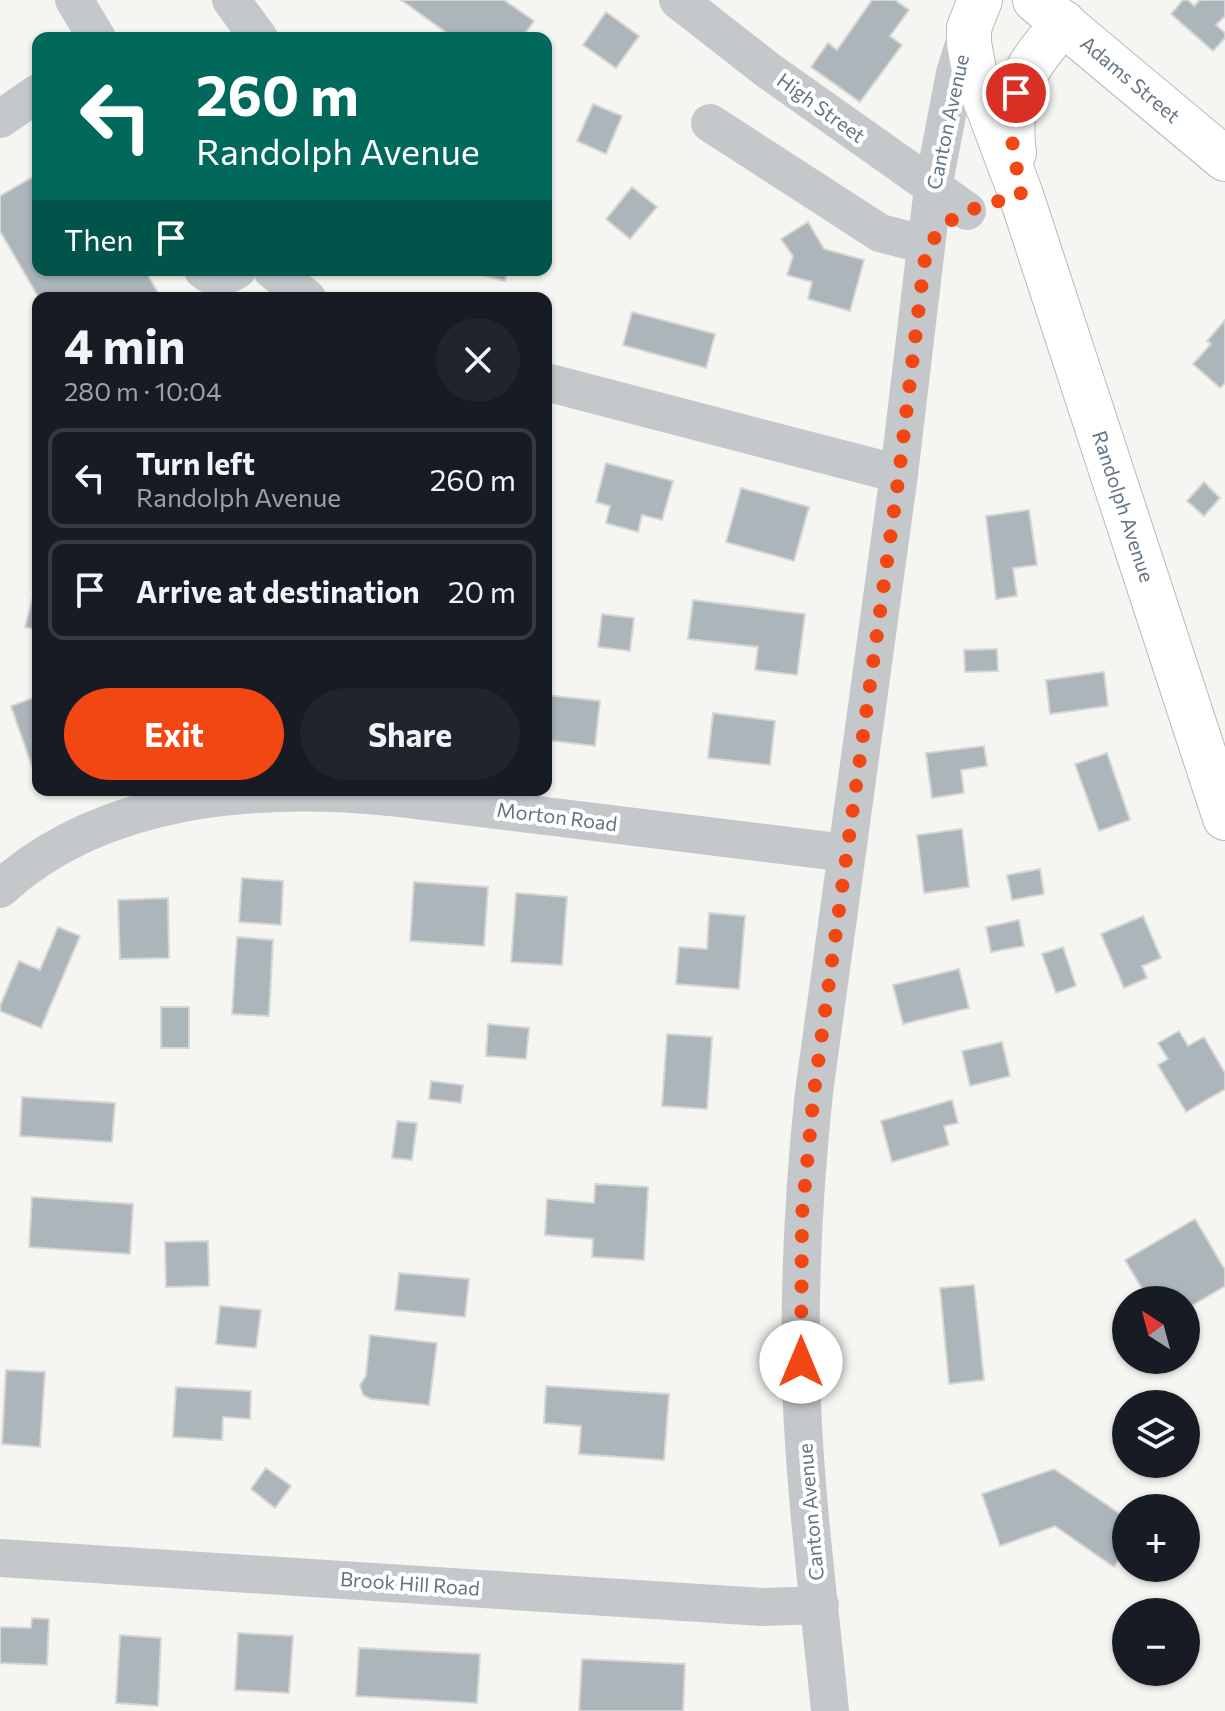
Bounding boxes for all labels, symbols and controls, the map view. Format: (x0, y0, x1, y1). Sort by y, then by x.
street label: Adams Street (1076, 30, 1185, 127)
street label: Canton Avenue (921, 52, 973, 192)
text: 260 m (196, 59, 359, 128)
pin (982, 59, 1050, 127)
icon: left (64, 64, 168, 168)
street label: High Street (773, 67, 870, 147)
icon: arrive (994, 71, 1038, 115)
text: Randolph Avenue (196, 128, 480, 172)
icon: arrive (149, 216, 193, 260)
text: Then (64, 220, 133, 257)
text: 4 min (64, 315, 186, 374)
button: close (436, 318, 520, 402)
text: 280 m · 10:04 (64, 375, 222, 406)
street label: Randolph Avenue (1088, 428, 1160, 585)
text: Turn left (136, 444, 255, 481)
icon: left (68, 456, 112, 500)
text: 260 m (430, 460, 516, 497)
text: Randolph Avenue (136, 481, 341, 512)
icon: arrive (68, 568, 112, 612)
text: Arrive at destination (136, 572, 420, 609)
text: 20 m (448, 572, 516, 609)
button: Exit (64, 688, 284, 780)
button: Share (300, 688, 520, 780)
street label: Morton Road (496, 797, 619, 835)
north arrow (1112, 1286, 1200, 1374)
map controls (1112, 1286, 1200, 1686)
position arrow (759, 1320, 843, 1404)
button: layers (1112, 1390, 1200, 1478)
street label: Canton Avenue (792, 1443, 828, 1582)
button: + (1112, 1494, 1200, 1582)
street label: Brook Hill Road (339, 1566, 481, 1600)
button: − (1112, 1598, 1200, 1686)

